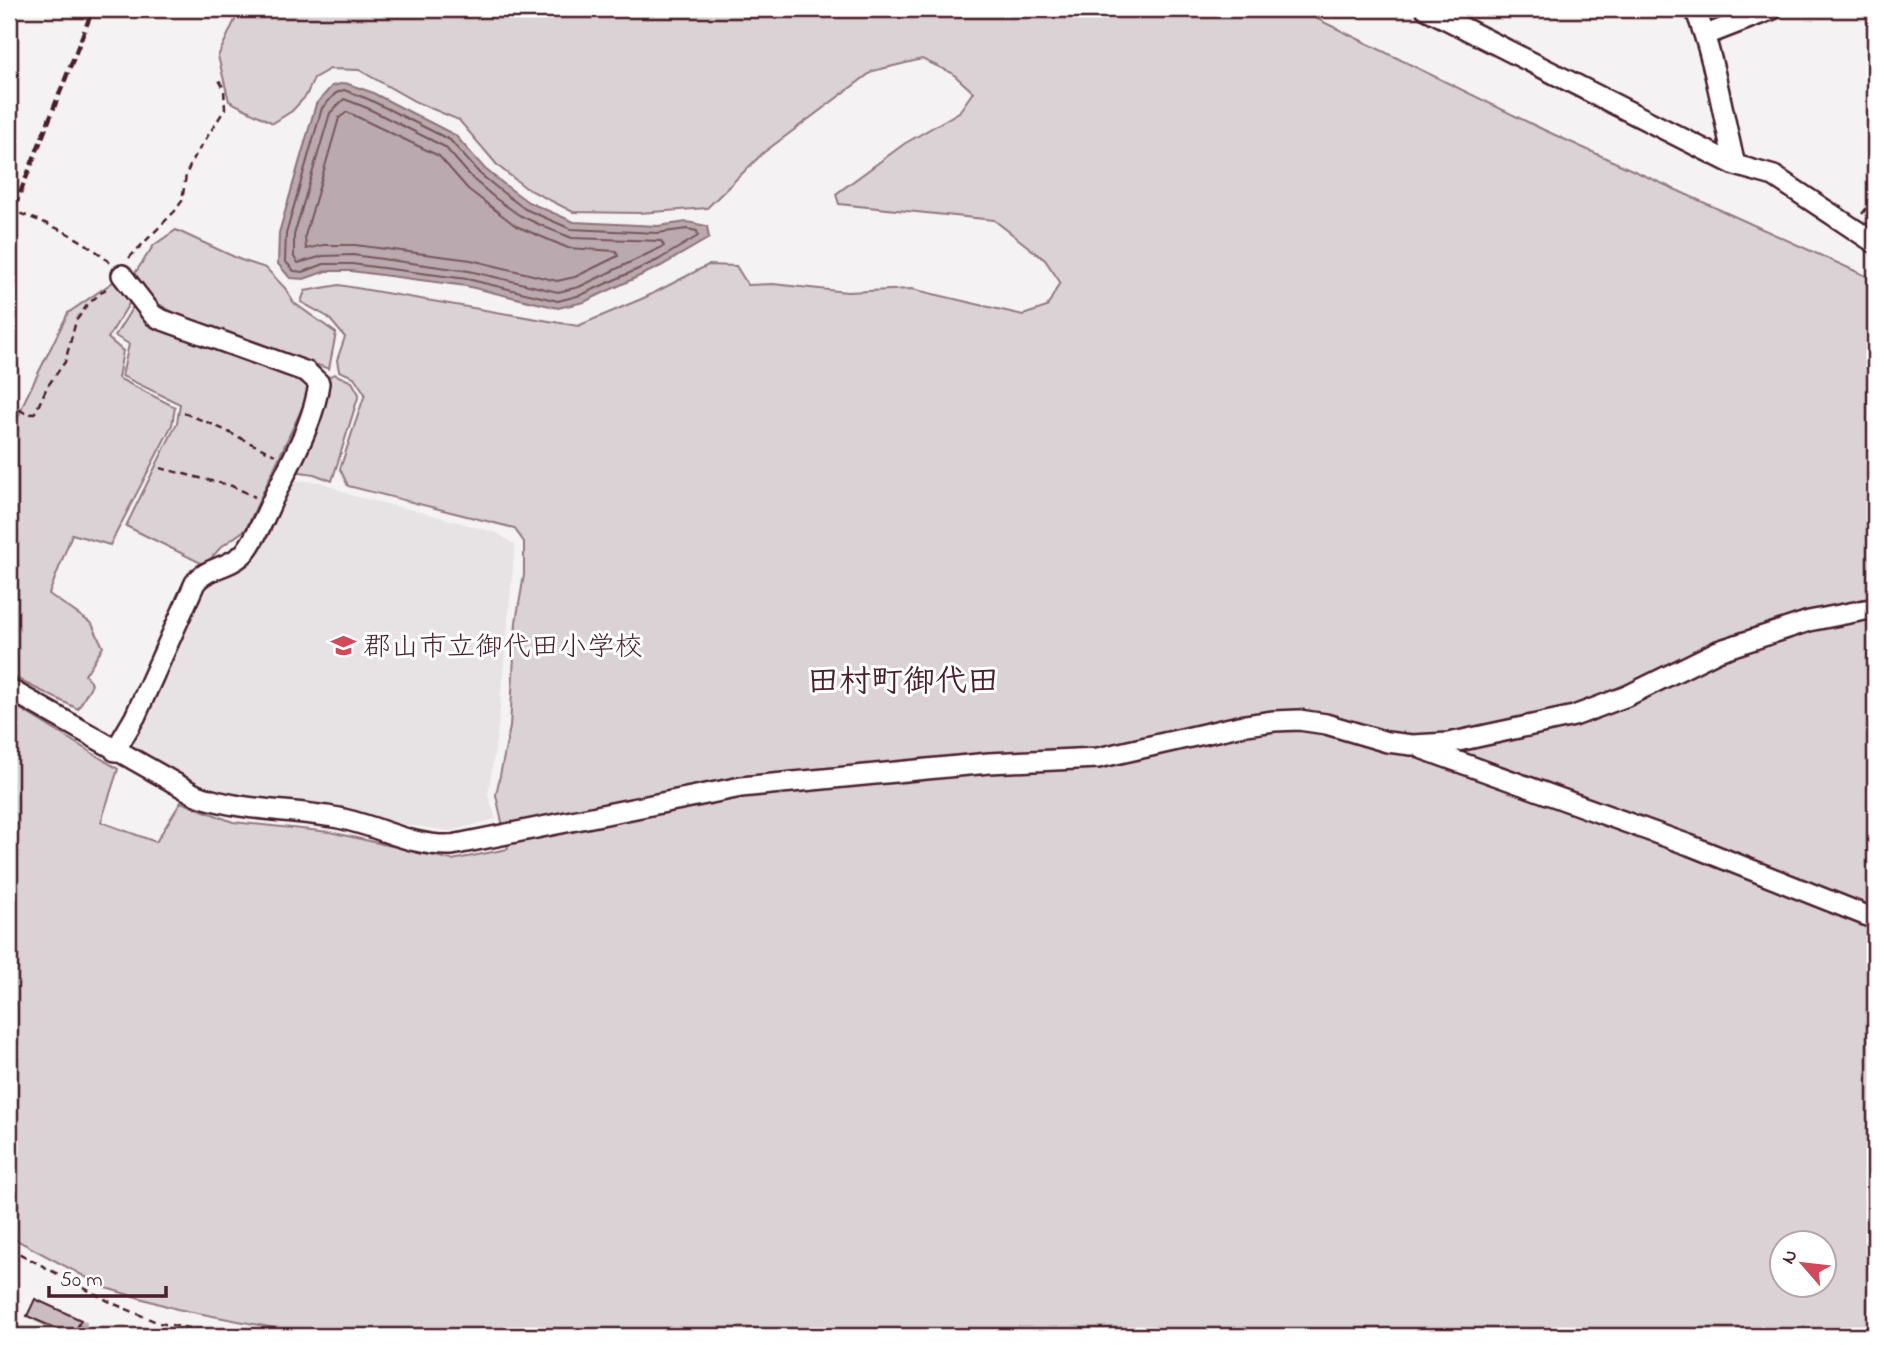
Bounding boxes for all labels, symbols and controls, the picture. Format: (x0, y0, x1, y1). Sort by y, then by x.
place label: 郡山市立御代田小学校 (363, 628, 643, 669)
school or university icon: 郡山市立御代田小学校 (329, 631, 357, 659)
district label: 田村町御代田 (807, 660, 999, 707)
north arrow (1769, 1230, 1839, 1300)
text: N (1775, 1245, 1805, 1269)
scale bar (49, 1254, 166, 1298)
text: 50 m (60, 1266, 103, 1296)

